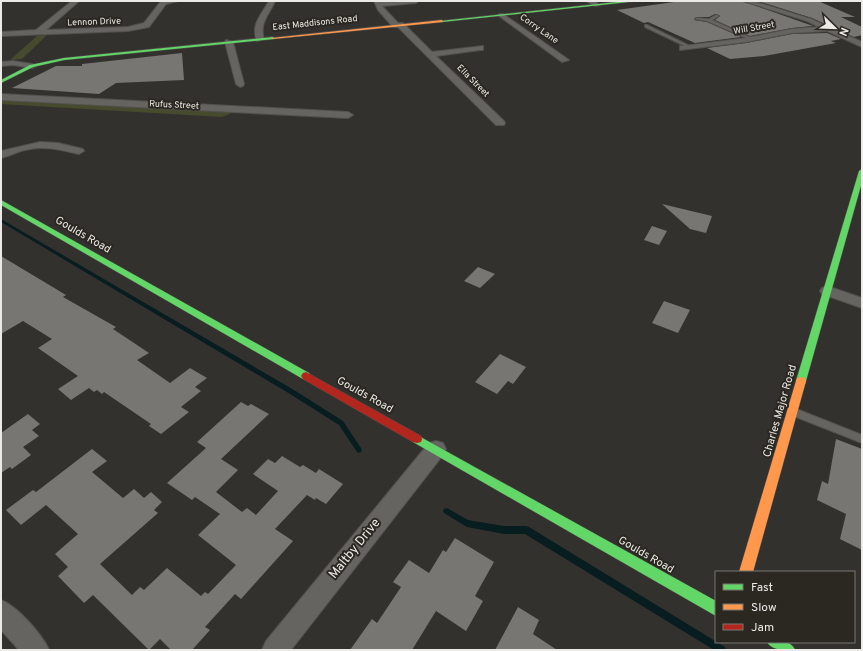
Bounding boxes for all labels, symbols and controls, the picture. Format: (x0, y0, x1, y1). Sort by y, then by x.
north arrow (815, 8, 855, 48)
street label: Corry Lane (518, 12, 561, 46)
street label: East Maddisons Road (272, 13, 358, 33)
street label: Lennon Drive (67, 16, 121, 28)
street label: Will Street (733, 19, 775, 37)
text: N (835, 25, 851, 38)
street label: Ella Street (454, 62, 492, 100)
street label: Rufus Street (149, 98, 199, 112)
street label: Goulds Road (53, 213, 113, 257)
street label: Charles Major Road (760, 363, 800, 459)
street label: Goulds Road (334, 374, 396, 416)
street label: Maltby Drive (326, 516, 384, 582)
street label: Goulds Road (616, 533, 676, 577)
legend (715, 571, 855, 643)
text: Fast (751, 580, 773, 596)
text: Slow (751, 600, 777, 616)
text: Jam (751, 620, 774, 636)

